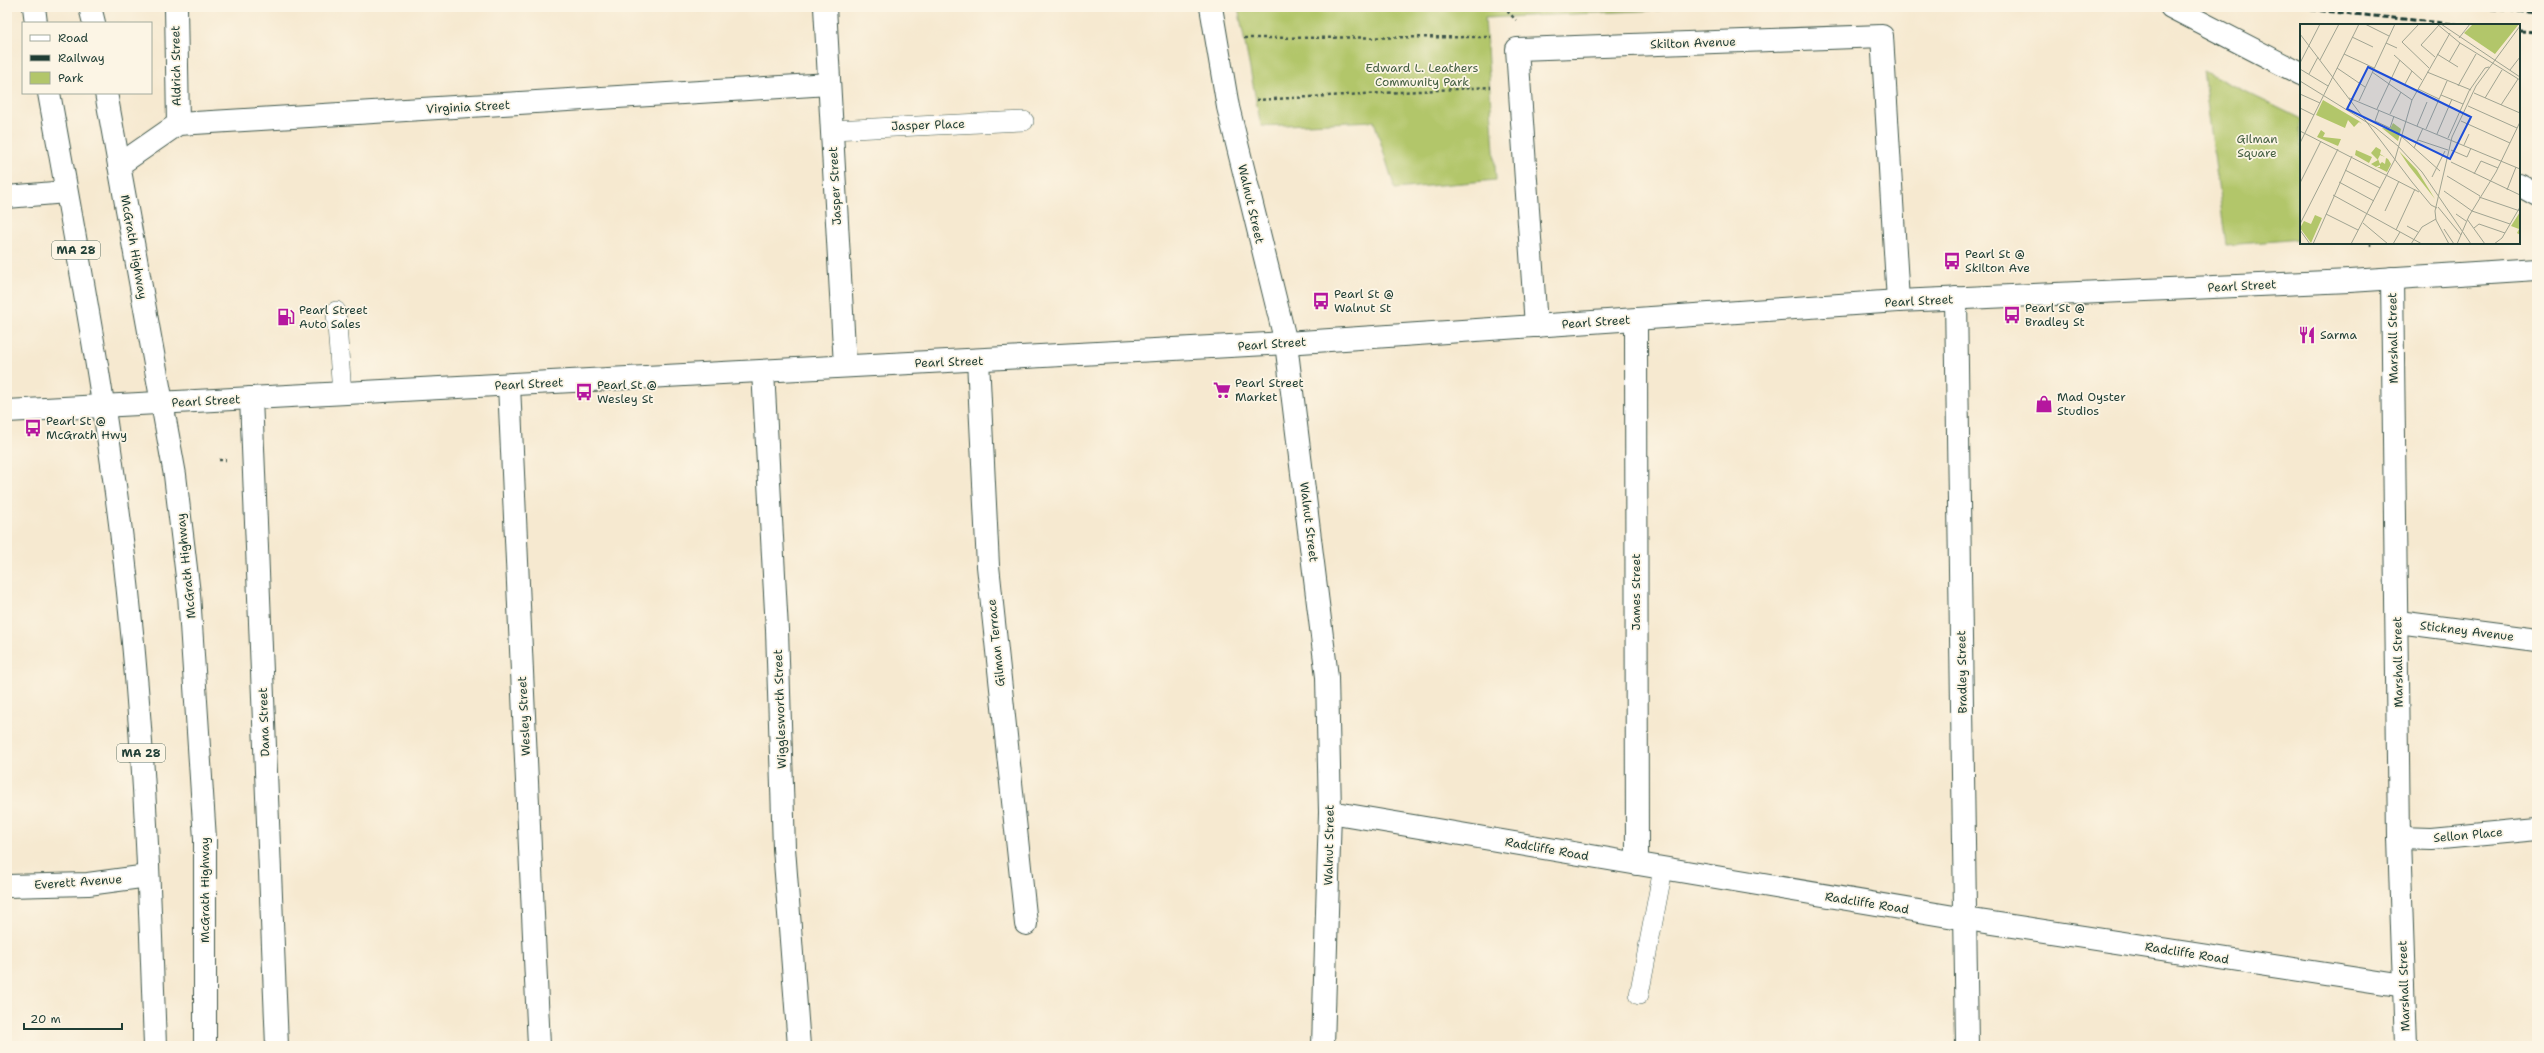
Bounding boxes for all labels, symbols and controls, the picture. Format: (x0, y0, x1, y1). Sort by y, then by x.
legend (22, 22, 152, 94)
inset map (2300, 24, 2520, 244)
street label: Aldrich Street (167, 25, 185, 107)
text: Road (58, 30, 89, 46)
street label: Skilton Avenue (1650, 33, 1736, 52)
text: Railway (58, 50, 105, 66)
park label: Edward L. Leathers Community Park (1365, 60, 1479, 90)
text: Park (58, 70, 84, 86)
street label: Virginia Street (426, 97, 510, 117)
street label: Jasper Place (891, 116, 965, 134)
park label: Gilman Square (2236, 131, 2278, 161)
street label: Jasper Street (825, 146, 845, 226)
street label: Walnut Street (1234, 163, 1268, 245)
street label: McGrath Highway (117, 193, 151, 301)
road number: MA 28 (52, 241, 100, 259)
place label: Pearl St @ Skilton Ave (1965, 246, 2030, 276)
bus stop icon: Pearl St @ Skilton Ave (1942, 251, 1962, 271)
street label: Pearl Street (2207, 276, 2277, 296)
place label: Pearl St @ Walnut St (1334, 286, 1394, 316)
bus stop icon: Pearl St @ Walnut St (1311, 291, 1331, 311)
street label: Pearl Street (1884, 291, 1954, 311)
street label: Marshall Street (2384, 292, 2402, 384)
place label: Pearl St @ Bradley St (2025, 300, 2085, 330)
place label: Pearl Street Auto Sales (299, 302, 368, 332)
bus stop icon: Pearl St @ Bradley St (2002, 305, 2022, 325)
fuel station icon: Pearl Street Auto Sales (276, 307, 296, 327)
street label: Pearl Street (1561, 312, 1631, 332)
restaurant icon: Sarma (2297, 325, 2317, 345)
place label: Sarma (2320, 327, 2357, 343)
street label: Pearl Street (1237, 334, 1307, 354)
street label: Pearl Street (914, 353, 984, 371)
street label: Pearl Street (494, 374, 564, 394)
place label: Pearl Street Market (1235, 375, 1304, 405)
place label: Pearl St @ Wesley St (597, 377, 657, 407)
supermarket icon: Pearl Street Market (1212, 380, 1232, 400)
bus stop icon: Pearl St @ Wesley St (574, 382, 594, 402)
place label: Mad Oyster Studios (2057, 389, 2126, 419)
street label: Pearl Street (171, 391, 241, 411)
shop icon: Mad Oyster Studios (2034, 394, 2054, 414)
place label: Pearl St @ McGrath Hwy (46, 413, 127, 443)
bus stop icon: Pearl St @ McGrath Hwy (23, 418, 43, 438)
street label: Walnut Street (1296, 481, 1322, 563)
street label: McGrath Highway (172, 512, 199, 620)
street label: James Street (1628, 554, 1644, 630)
street label: Gilman Terrace (983, 598, 1009, 688)
street label: Marshall Street (2389, 616, 2407, 708)
street label: Stickney Avenue (2419, 617, 2515, 645)
street label: Bradley Street (1953, 630, 1971, 714)
street label: Wigglesworth Street (770, 649, 790, 769)
street label: Wesley Street (514, 676, 534, 756)
street label: Dana Street (255, 687, 273, 757)
road number: MA 28 (117, 744, 165, 762)
street label: Walnut Street (1320, 804, 1338, 886)
street label: Sellon Place (2433, 824, 2504, 846)
street label: Radcliffe Road (1504, 834, 1591, 864)
street label: McGrath Highway (197, 837, 213, 943)
street label: Everett Avenue (34, 871, 123, 893)
street label: Radcliffe Road (1824, 888, 1911, 918)
street label: Radcliffe Road (2144, 938, 2231, 968)
street label: Marshall Street (2394, 940, 2414, 1032)
scale bar (24, 1005, 122, 1031)
text: 20 m (30, 1011, 61, 1027)

